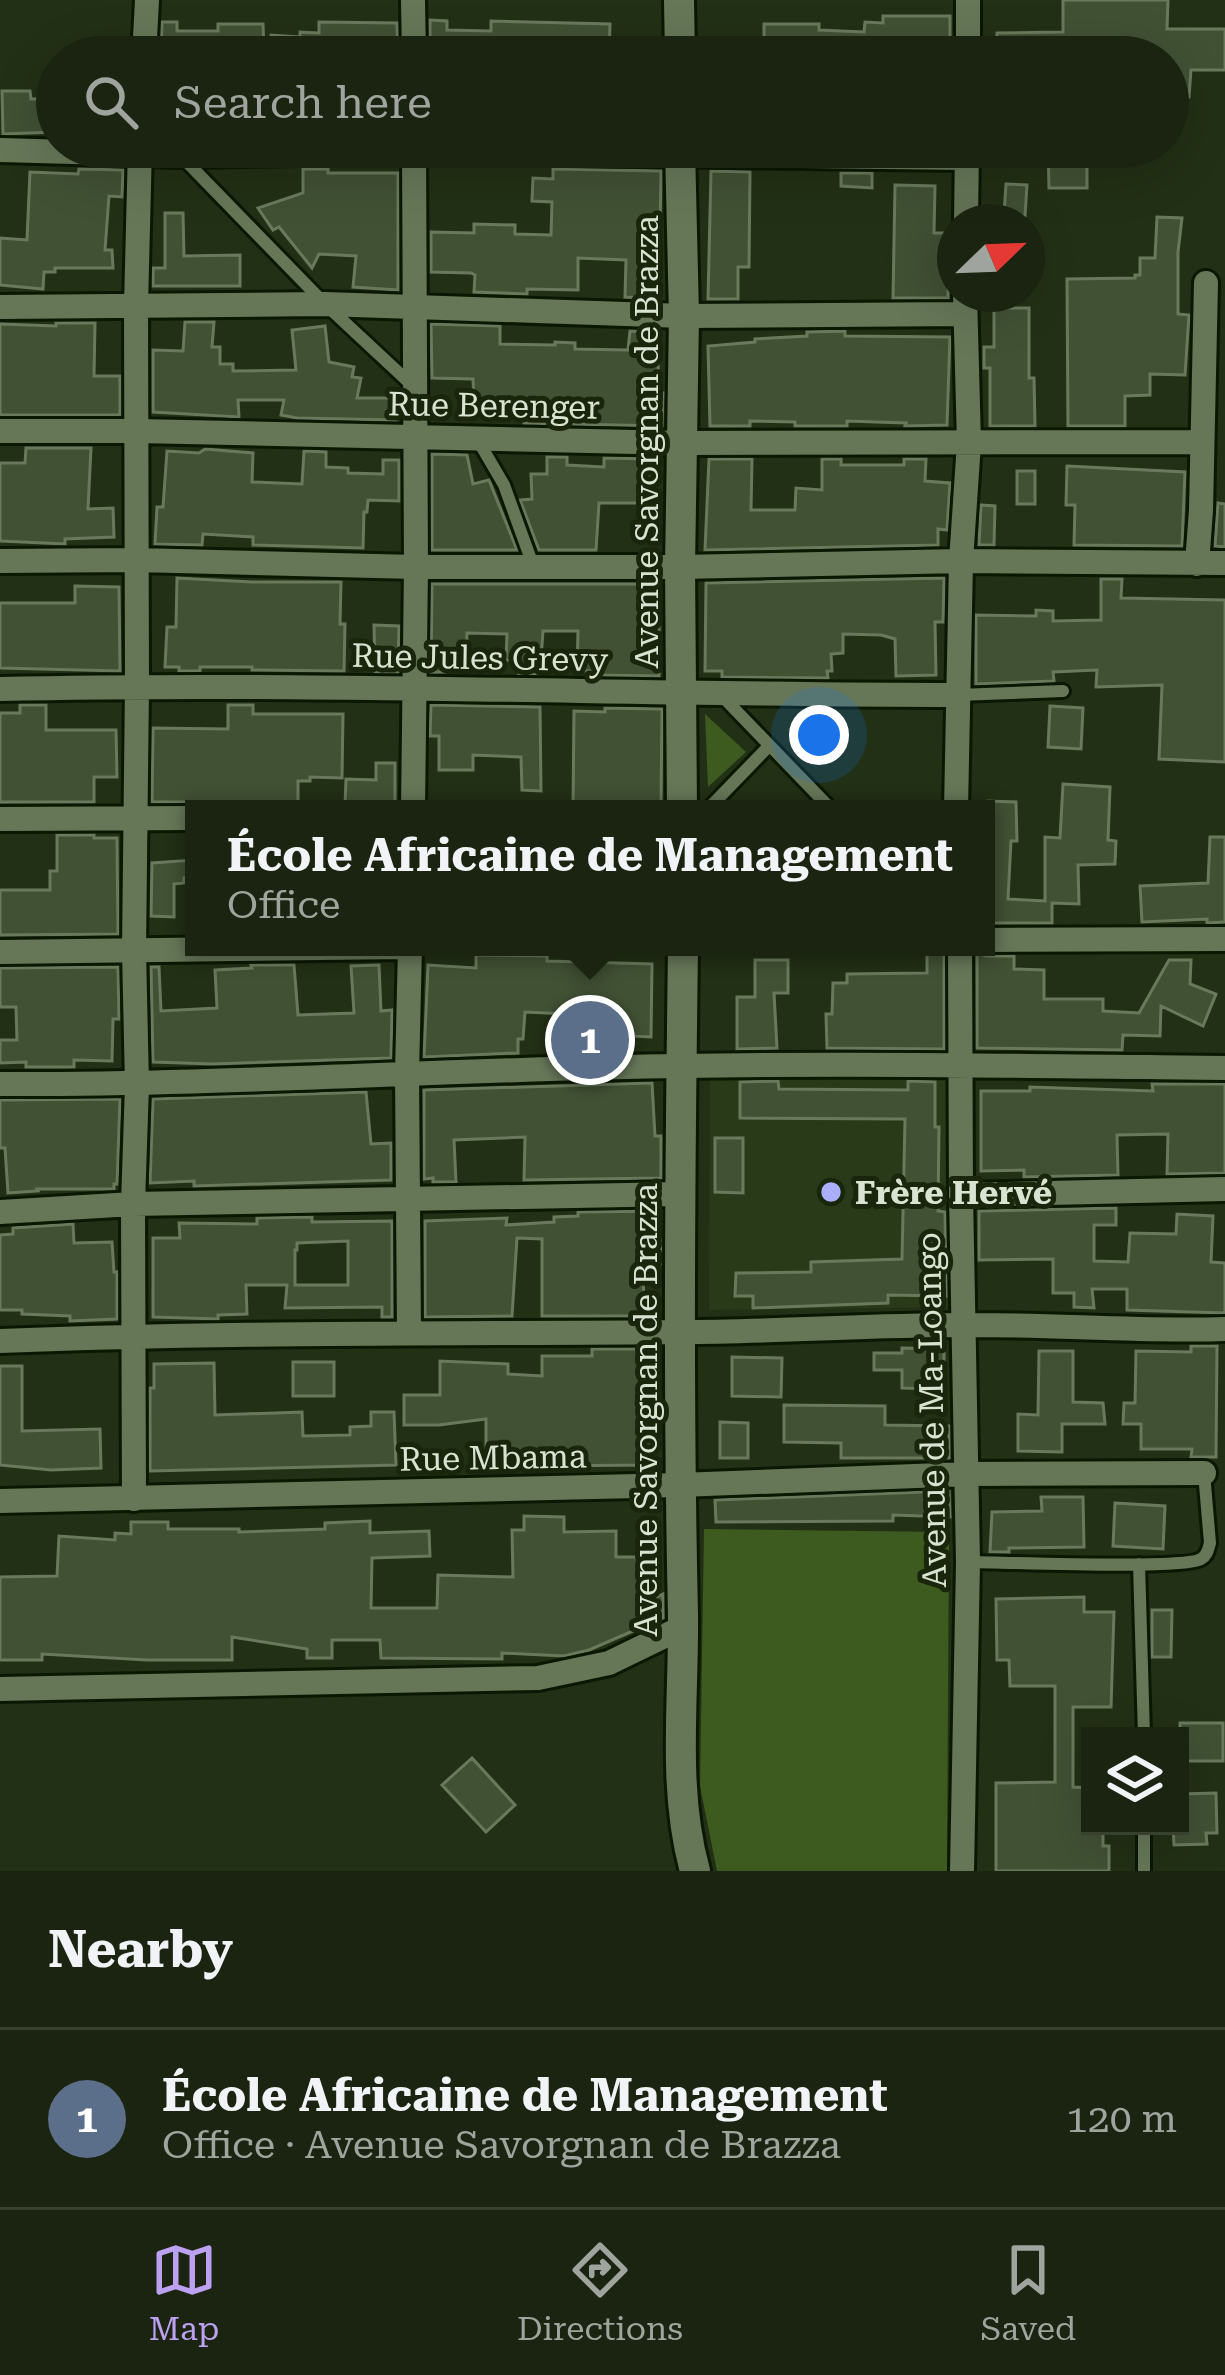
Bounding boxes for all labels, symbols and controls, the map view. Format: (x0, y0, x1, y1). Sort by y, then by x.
search box (36, 36, 1189, 168)
icon: search (78, 69, 144, 135)
text: Search here (174, 76, 432, 129)
north arrow (937, 204, 1045, 312)
street label: Avenue Savorgnan de Brazza (627, 215, 666, 669)
street label: Rue Berenger (388, 384, 600, 427)
street label: Rue Jules Grevy (351, 636, 609, 679)
your location (789, 705, 849, 765)
popup (185, 800, 995, 956)
text: École Africaine de Management (227, 829, 953, 882)
text: Office (227, 882, 340, 928)
pin: 1 (551, 995, 629, 1085)
place label: Frère Hervé (855, 1173, 1052, 1212)
marker: Frère Hervé (818, 1179, 844, 1205)
street label: Avenue Savorgnan de Brazza (626, 1183, 665, 1637)
street label: Avenue de Ma-Loango (909, 1232, 954, 1588)
street label: Rue Mbama (399, 1436, 587, 1479)
map controls (1081, 1727, 1189, 1835)
button: layers (1081, 1727, 1189, 1835)
text: Nearby (48, 1920, 233, 1979)
text: École Africaine de Management (162, 2069, 888, 2122)
text: 1 (76, 2096, 98, 2142)
text: 120 m (1066, 2096, 1177, 2142)
text: Office · Avenue Savorgnan de Brazza (162, 2122, 841, 2168)
tab: Map (149, 2237, 219, 2348)
tab: Directions (517, 2237, 683, 2348)
tab: Saved (981, 2237, 1076, 2348)

